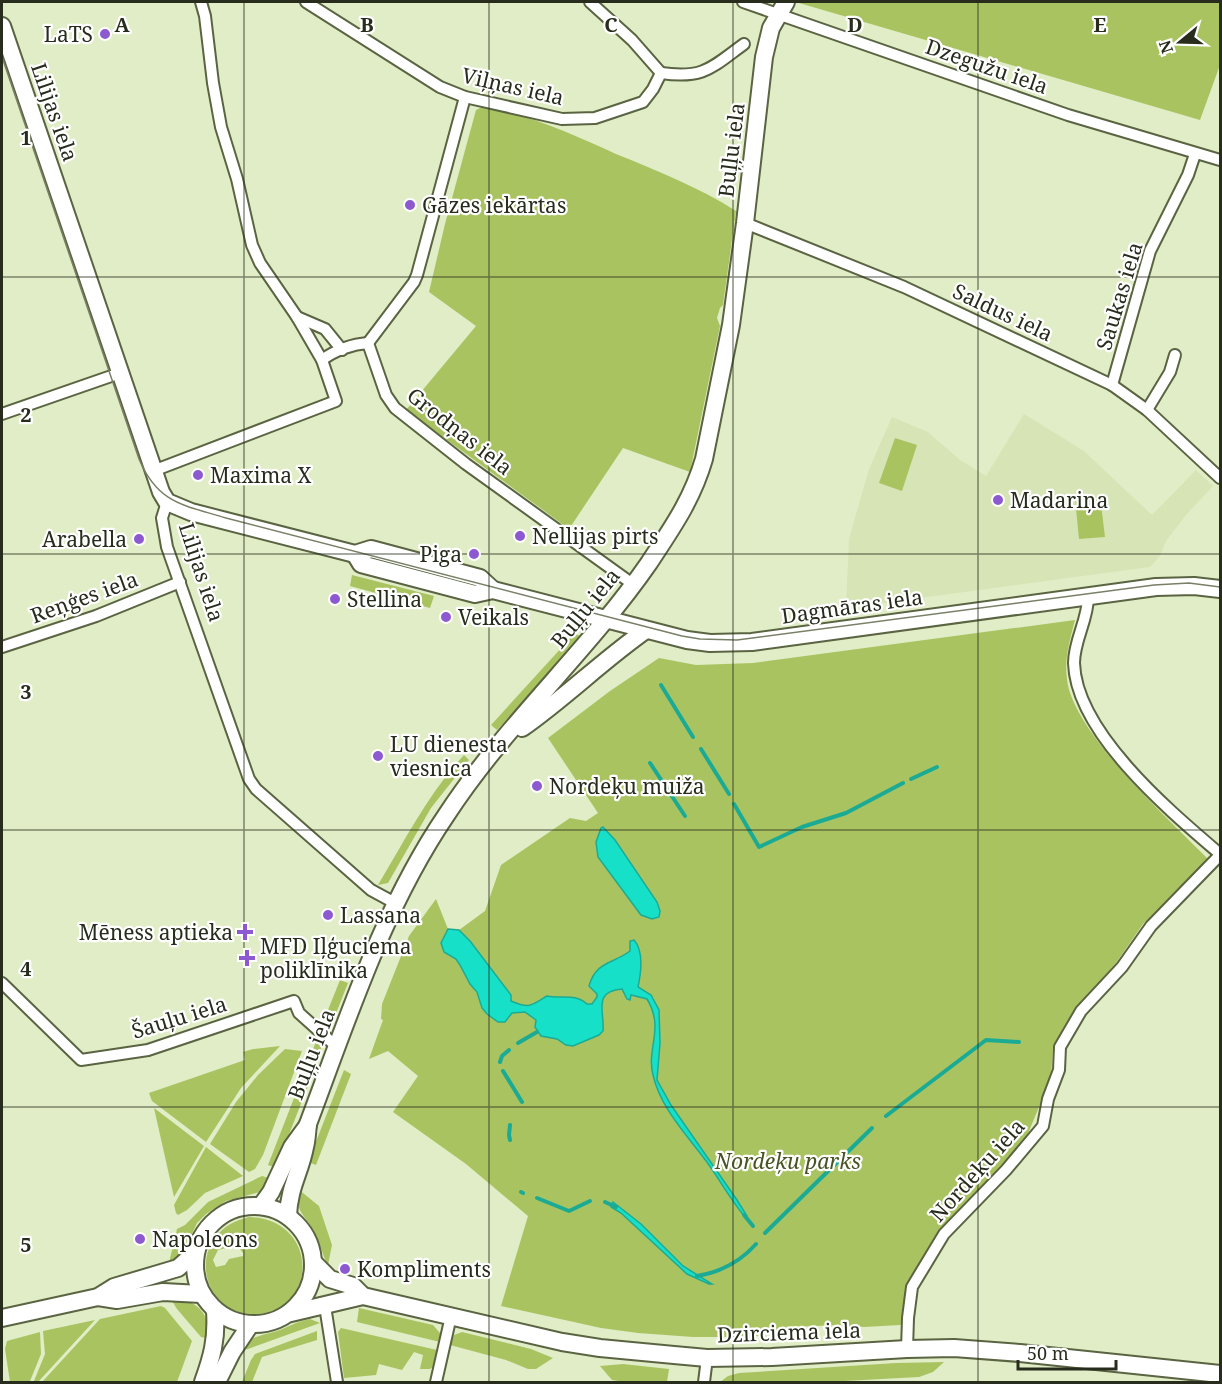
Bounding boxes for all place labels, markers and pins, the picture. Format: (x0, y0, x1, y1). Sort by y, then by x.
place label: LaTS (44, 20, 93, 48)
marker: LaTS (98, 27, 112, 41)
place label: Gāzes iekārtas (422, 191, 566, 219)
marker: Gāzes iekārtas (403, 198, 417, 212)
place label: Maxima X (210, 461, 312, 489)
marker: Maxima X (191, 468, 205, 482)
place label: Madariņa (1010, 486, 1108, 514)
marker: Madariņa (991, 493, 1005, 507)
place label: Nellijas pirts (532, 522, 658, 550)
place label: Arabella (42, 525, 127, 553)
marker: Nellijas pirts (513, 529, 527, 543)
marker: Arabella (132, 532, 146, 546)
place label: Piga (419, 540, 462, 568)
marker: Piga (467, 547, 481, 561)
place label: Stellina (347, 585, 422, 613)
marker: Stellina (328, 592, 342, 606)
place label: Veikals (458, 603, 529, 631)
marker: Veikals (439, 610, 453, 624)
place label: LU dienesta viesnica (390, 730, 508, 782)
marker: LU dienesta viesnica (371, 749, 385, 763)
place label: Nordeķu muiža (549, 772, 705, 800)
marker: Nordeķu muiža (530, 779, 544, 793)
place label: Lassana (340, 901, 421, 929)
marker: Lassana (321, 908, 335, 922)
place label: Mēness aptieka (79, 918, 233, 946)
marker: Mēness aptieka (238, 925, 252, 939)
place label: MFD Iļģuciema poliklīnika (260, 932, 412, 984)
marker: MFD Iļģuciema poliklīnika (238, 949, 256, 967)
place label: Napoleons (152, 1225, 258, 1253)
marker: Napoleons (133, 1232, 147, 1246)
place label: Kompliments (357, 1255, 491, 1283)
marker: Kompliments (338, 1262, 352, 1276)

